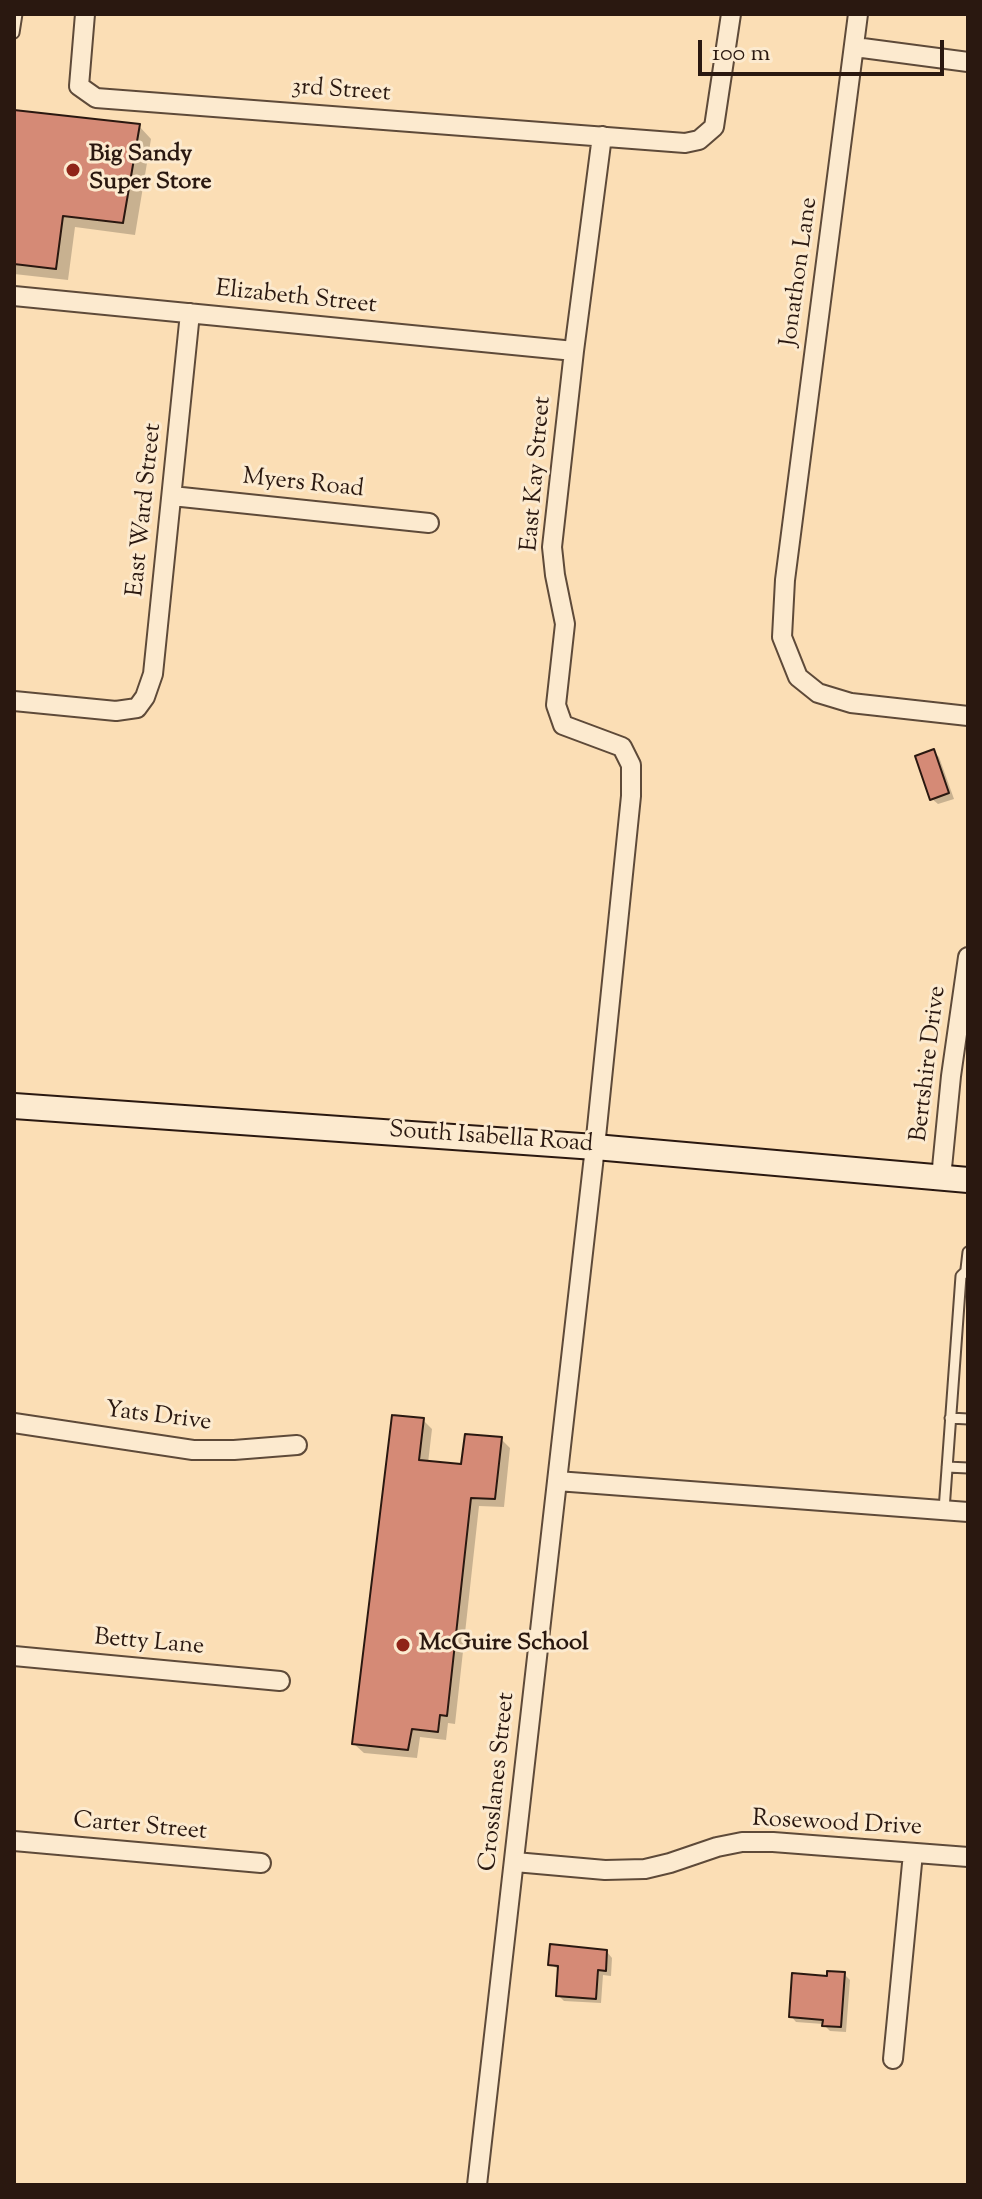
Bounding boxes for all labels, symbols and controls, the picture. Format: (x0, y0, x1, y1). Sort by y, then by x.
scale bar (702, 24, 948, 74)
text: 100 m (712, 37, 770, 71)
street label: 3rd Street (291, 74, 391, 110)
place label: Big Sandy Super Store (89, 142, 212, 198)
marker: Big Sandy Super Store (64, 161, 82, 179)
street label: Jonathon Lane (776, 196, 826, 348)
street label: Elizabeth Street (214, 276, 378, 322)
street label: East Kay Street (517, 395, 559, 553)
street label: East Ward Street (123, 422, 169, 598)
street label: Myers Road (241, 464, 365, 506)
street label: Bertshire Drive (906, 984, 954, 1144)
street label: South Isabella Road (388, 1118, 594, 1160)
street label: Yats Drive (103, 1397, 213, 1439)
street label: Betty Lane (93, 1625, 205, 1663)
place label: McGuire School (419, 1631, 589, 1659)
marker: McGuire School (394, 1636, 412, 1654)
street label: Crosslanes Street (475, 1691, 523, 1873)
street label: Rosewood Drive (751, 1806, 923, 1844)
street label: Carter Street (72, 1808, 208, 1848)

